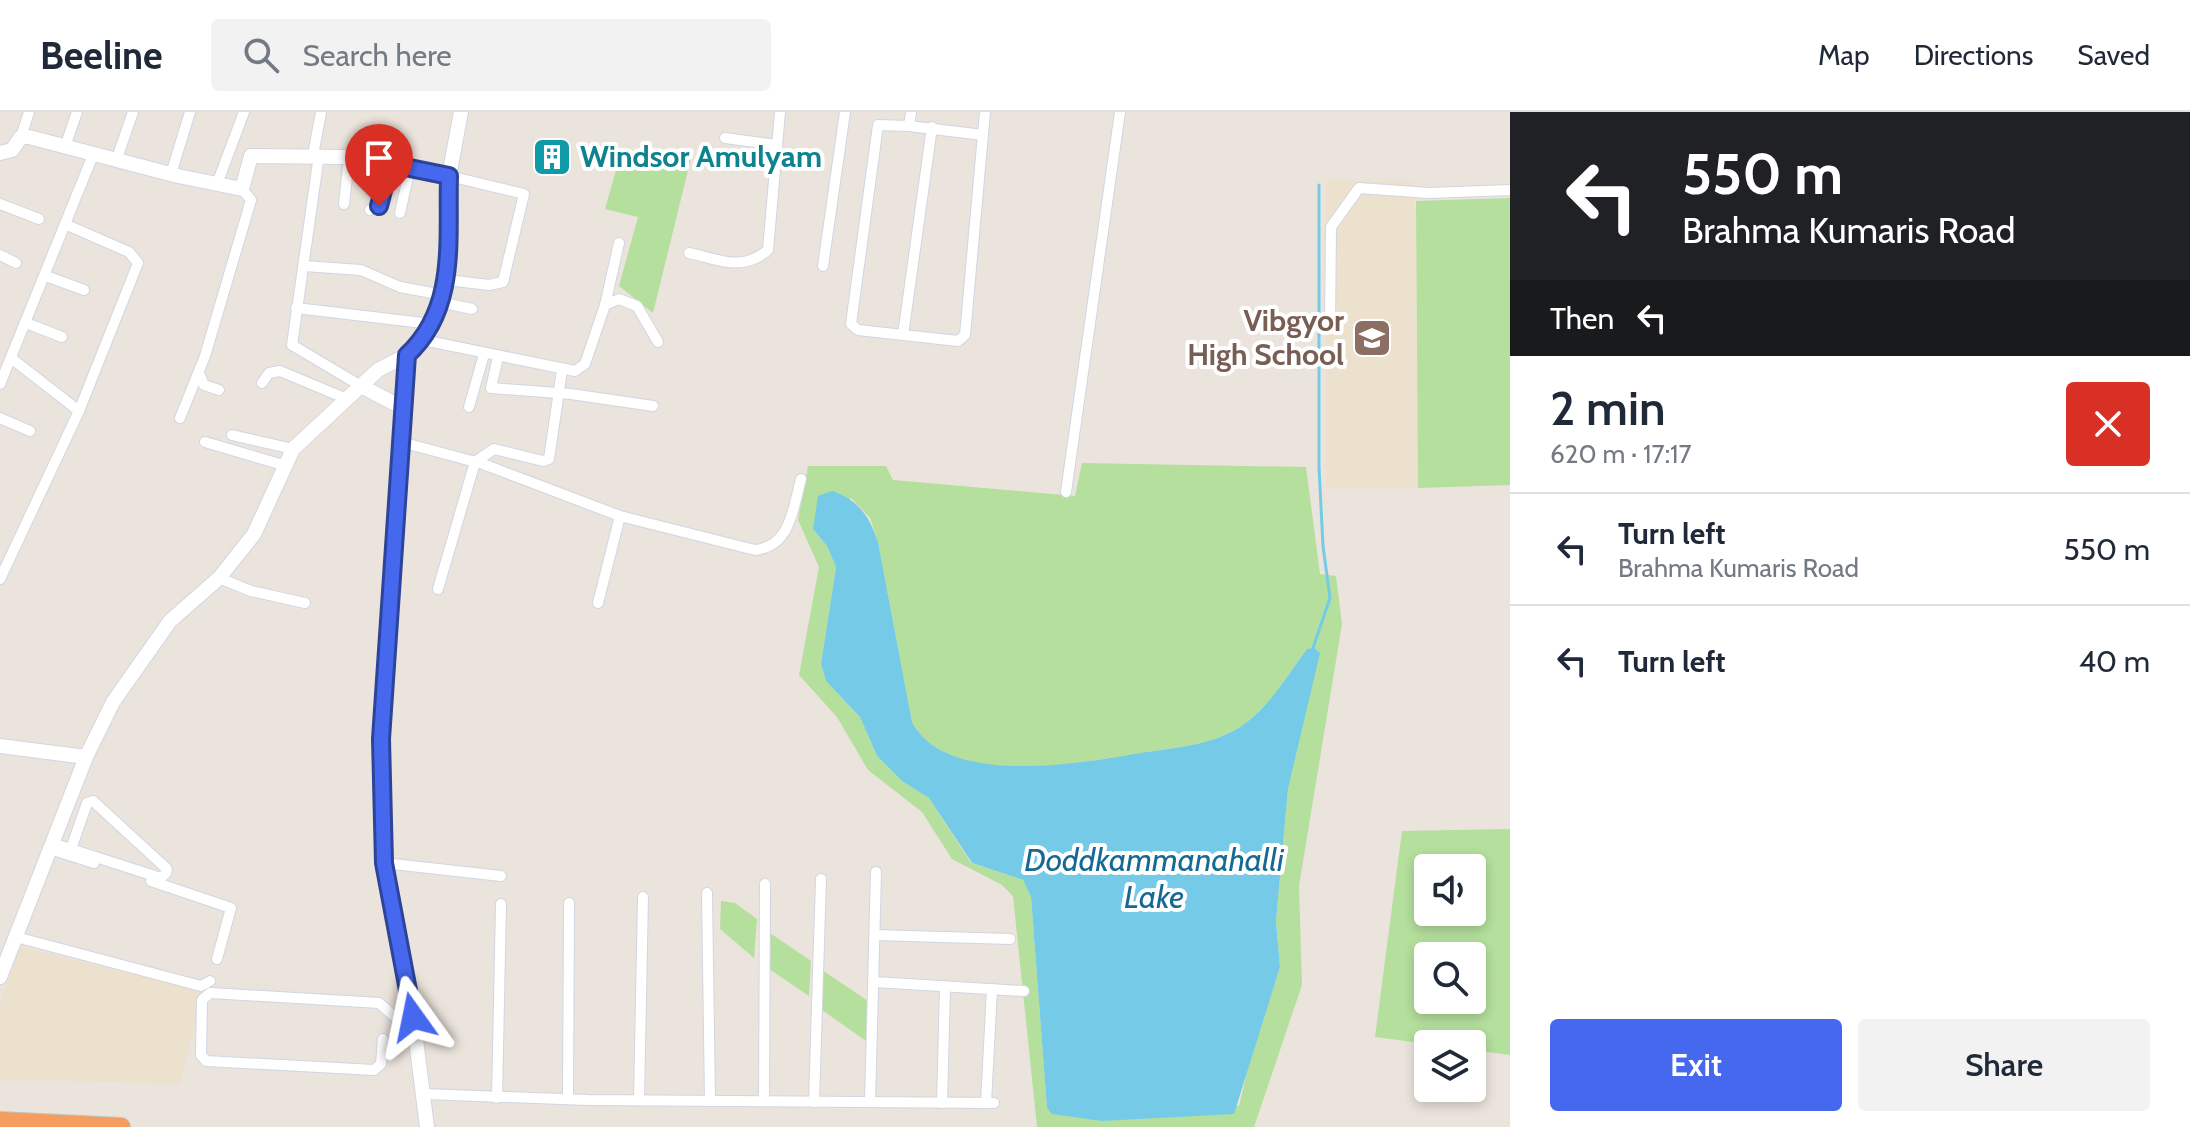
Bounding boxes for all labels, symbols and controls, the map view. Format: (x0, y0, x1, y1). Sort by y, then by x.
search box (211, 19, 771, 91)
text: Beeline (40, 32, 163, 79)
icon: search (239, 33, 283, 77)
text: Search here (303, 37, 452, 74)
text: Map (1818, 38, 1870, 72)
text: Directions (1914, 38, 2033, 72)
text: Saved (2077, 38, 2150, 72)
pin (345, 124, 413, 206)
icon: arrive (357, 136, 401, 180)
building icon: Windsor Amulyam (531, 136, 573, 178)
place label: Windsor Amulyam (580, 138, 822, 175)
text: 550 m (1682, 140, 1843, 208)
icon: left (1550, 144, 1654, 248)
text: Brahma Kumaris Road (1682, 208, 2015, 252)
icon: left (1630, 296, 1674, 340)
text: Then (1550, 300, 1614, 337)
place label: Vibgyor High School (1187, 302, 1344, 373)
school or university icon: Vibgyor High School (1351, 317, 1393, 359)
text: 2 min (1550, 379, 1666, 437)
button: close (2066, 382, 2150, 466)
text: 620 m · 17:17 (1550, 438, 1692, 470)
text: Turn left (1618, 515, 1726, 552)
icon: left (1550, 527, 1594, 571)
text: 550 m (2064, 531, 2150, 568)
text: Brahma Kumaris Road (1618, 552, 1859, 584)
icon: left (1550, 639, 1594, 683)
text: Turn left (1618, 643, 1726, 680)
text: 40 m (2079, 643, 2150, 680)
water label: Doddkammanahalli Lake (1024, 840, 1285, 916)
map controls (1414, 854, 1486, 1102)
button: sound (1414, 854, 1486, 926)
button: search (1414, 942, 1486, 1014)
position arrow (371, 975, 455, 1059)
button: Exit (1550, 1019, 1842, 1111)
button: Share (1858, 1019, 2150, 1111)
button: layers (1414, 1030, 1486, 1102)

